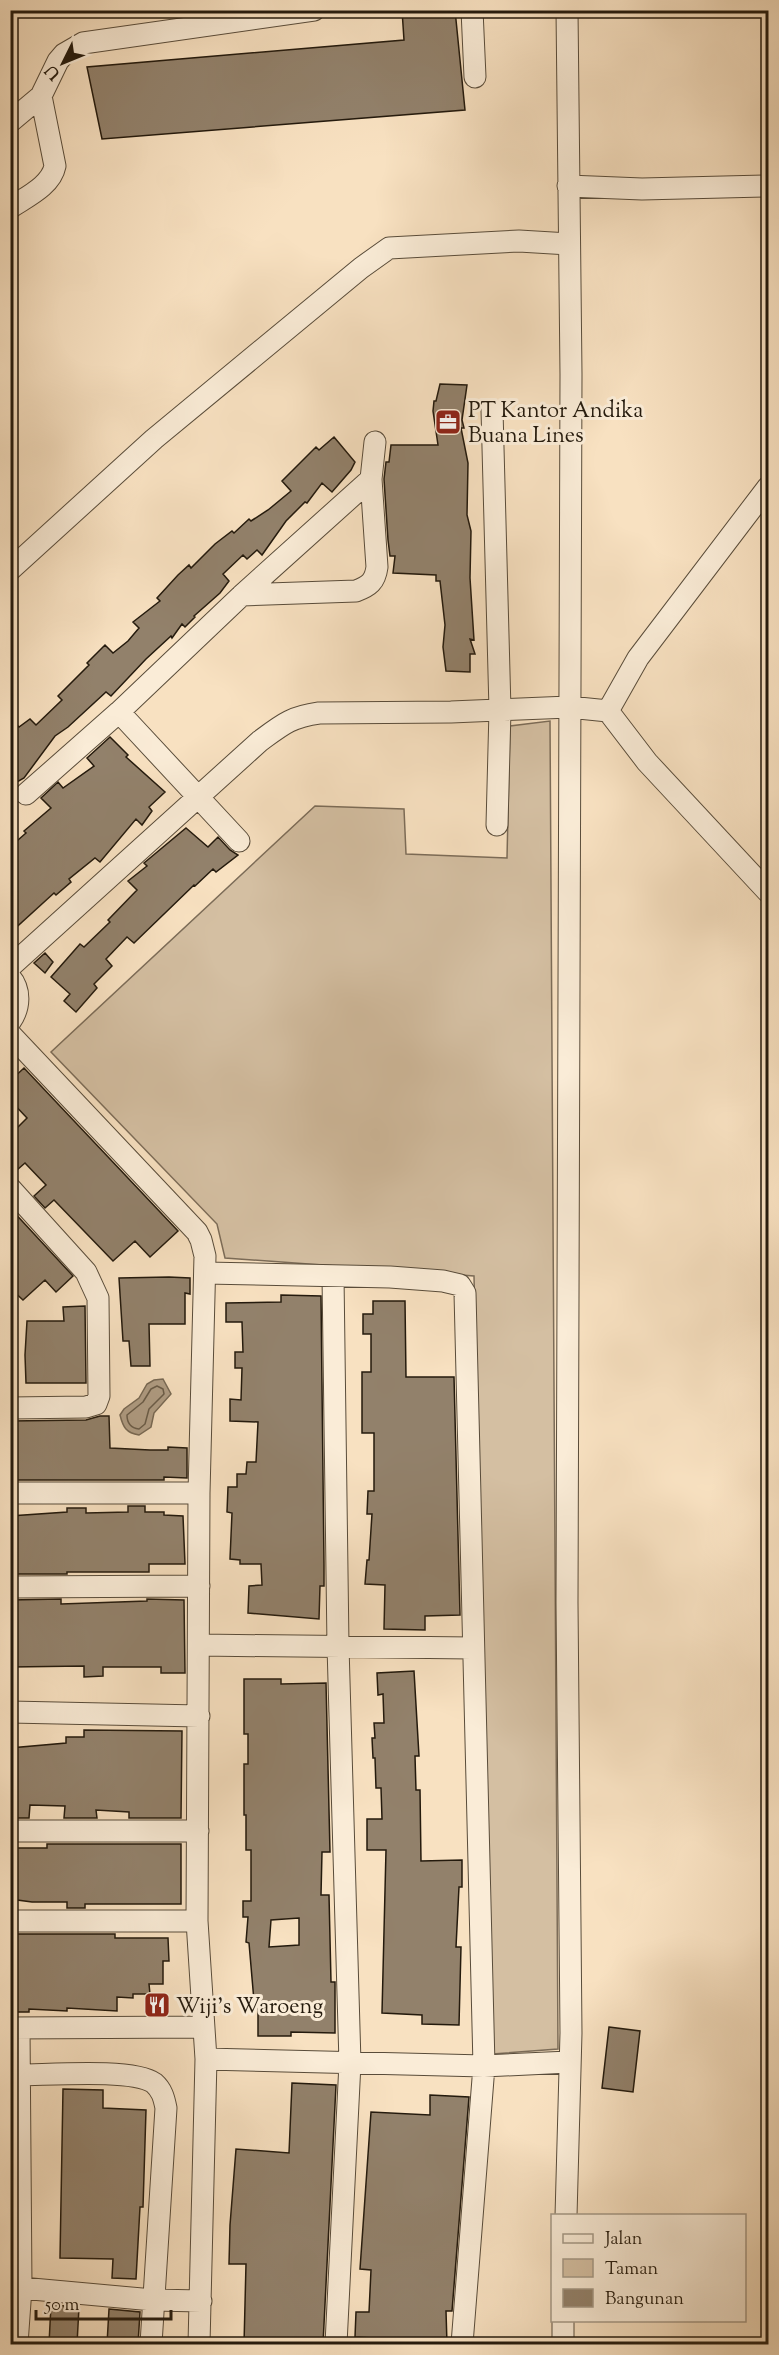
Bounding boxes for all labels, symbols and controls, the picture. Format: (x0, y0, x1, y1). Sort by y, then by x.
north arrow (33, 33, 93, 93)
text: U (40, 58, 67, 84)
place label: PT Kantor Andika Buana Lines (468, 396, 643, 453)
office icon: PT Kantor Andika Buana Lines (433, 407, 463, 437)
restaurant icon: Wiji's Waroeng (142, 1990, 172, 2020)
place label: Wiji's Waroeng (176, 1992, 323, 2024)
legend (551, 2214, 746, 2322)
text: Jalan (604, 2227, 643, 2253)
text: Taman (605, 2257, 659, 2283)
scale bar (36, 2283, 171, 2321)
text: Bangunan (605, 2287, 684, 2313)
text: 50 m (44, 2293, 80, 2319)

